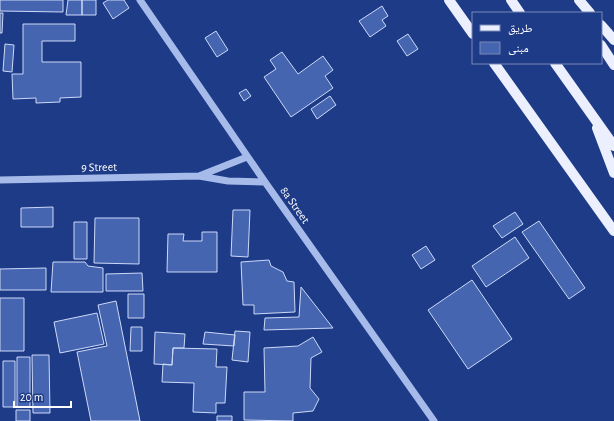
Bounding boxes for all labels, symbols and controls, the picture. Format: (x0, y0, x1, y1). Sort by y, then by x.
legend (472, 12, 602, 64)
text: طريق (508, 22, 533, 35)
text: مبنى (508, 42, 529, 55)
street label: 9 Street (81, 161, 117, 173)
street label: 8a Street (278, 185, 312, 226)
scale bar (14, 383, 71, 409)
text: 20 m (20, 391, 43, 403)

